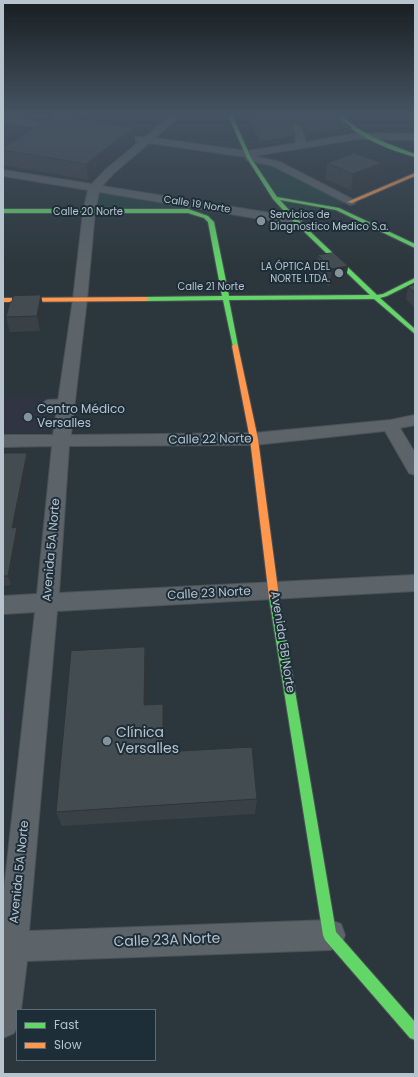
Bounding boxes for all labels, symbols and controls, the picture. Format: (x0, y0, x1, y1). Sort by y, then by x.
street label: Calle 19 Norte (163, 194, 231, 216)
street label: Calle 20 Norte (53, 206, 123, 218)
place label: Servicios de Diagnostico Medico S.a. (270, 209, 388, 232)
marker: Servicios de Diagnostico Medico S.a. (255, 215, 267, 227)
place label: LA ÓPTICA DEL NORTE LTDA. (261, 261, 330, 284)
marker: LA ÓPTICA DEL NORTE LTDA. (333, 267, 345, 279)
street label: Calle 21 Norte (178, 281, 244, 293)
place label: Centro Médico Versalles (37, 403, 125, 431)
marker: Centro Médico Versalles (22, 411, 34, 423)
street label: Calle 22 Norte (168, 432, 252, 448)
street label: Avenida 5A Norte (40, 498, 64, 602)
street label: Calle 23 Norte (167, 585, 251, 603)
street label: Avenida 5B Norte (267, 590, 297, 694)
place label: Clínica Versalles (116, 725, 179, 758)
marker: Clínica Versalles (101, 735, 113, 747)
street label: Avenida 5A Norte (7, 820, 33, 924)
street label: Calle 23A Norte (113, 931, 221, 951)
legend (16, 1009, 156, 1061)
text: Fast (54, 1016, 79, 1033)
text: Slow (54, 1036, 82, 1053)

